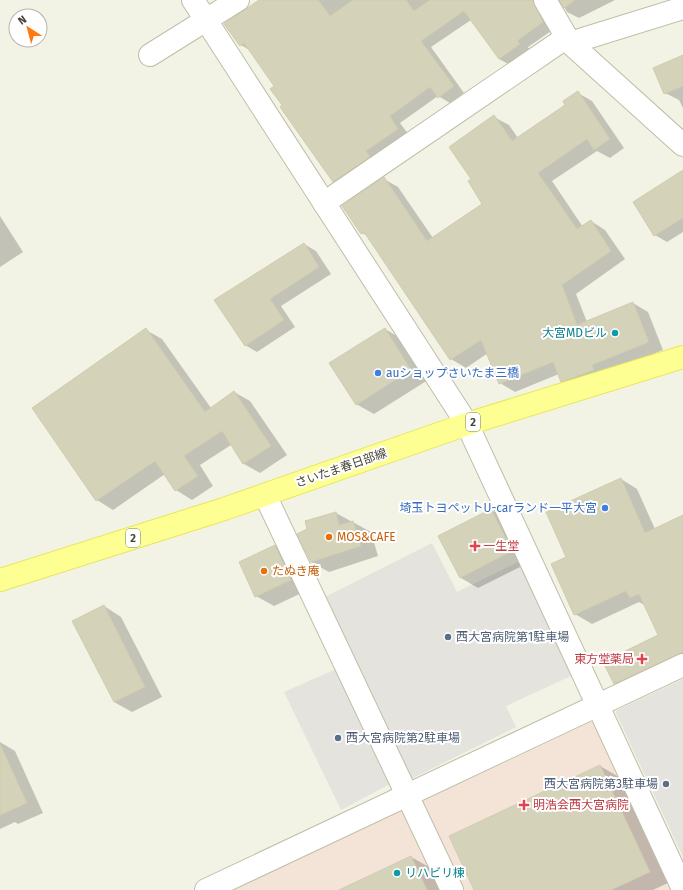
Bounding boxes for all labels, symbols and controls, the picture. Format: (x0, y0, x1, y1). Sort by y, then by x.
north arrow (8, 8, 48, 48)
text: N (16, 13, 29, 28)
place label: 大宮MDビル (542, 326, 607, 340)
marker: 大宮MDビル (610, 328, 620, 338)
place label: auショップさいたま三橋 (386, 366, 519, 380)
marker: auショップさいたま三橋 (373, 368, 383, 378)
road number: 2 (466, 413, 480, 431)
street label: さいたま春日部線 (293, 446, 389, 490)
place label: 埼玉トヨペットU-carランド一平大宮 (399, 501, 597, 515)
marker: 埼玉トヨペットU-carランド一平大宮 (600, 503, 610, 513)
road number: 2 (126, 529, 140, 547)
place label: MOS&CAFE (337, 530, 396, 544)
marker: MOS&CAFE (324, 532, 334, 542)
place label: 一生堂 (483, 539, 519, 553)
marker: 一生堂 (470, 541, 480, 551)
place label: たぬき庵 (272, 564, 320, 578)
marker: たぬき庵 (259, 566, 269, 576)
place label: 西大宮病院第1駐車場 (456, 630, 569, 644)
marker: 西大宮病院第1駐車場 (443, 632, 453, 642)
place label: 東方堂薬局 (574, 652, 634, 666)
marker: 東方堂薬局 (637, 654, 647, 664)
place label: 西大宮病院第2駐車場 (346, 731, 460, 745)
marker: 西大宮病院第2駐車場 (333, 733, 343, 743)
place label: 西大宮病院第3駐車場 (544, 777, 658, 791)
marker: 西大宮病院第3駐車場 (661, 779, 671, 789)
place label: 明浩会西大宮病院 (533, 798, 629, 812)
marker: 明浩会西大宮病院 (518, 799, 530, 811)
place label: リハビリ棟 (405, 866, 465, 880)
marker: リハビリ棟 (392, 868, 402, 878)

